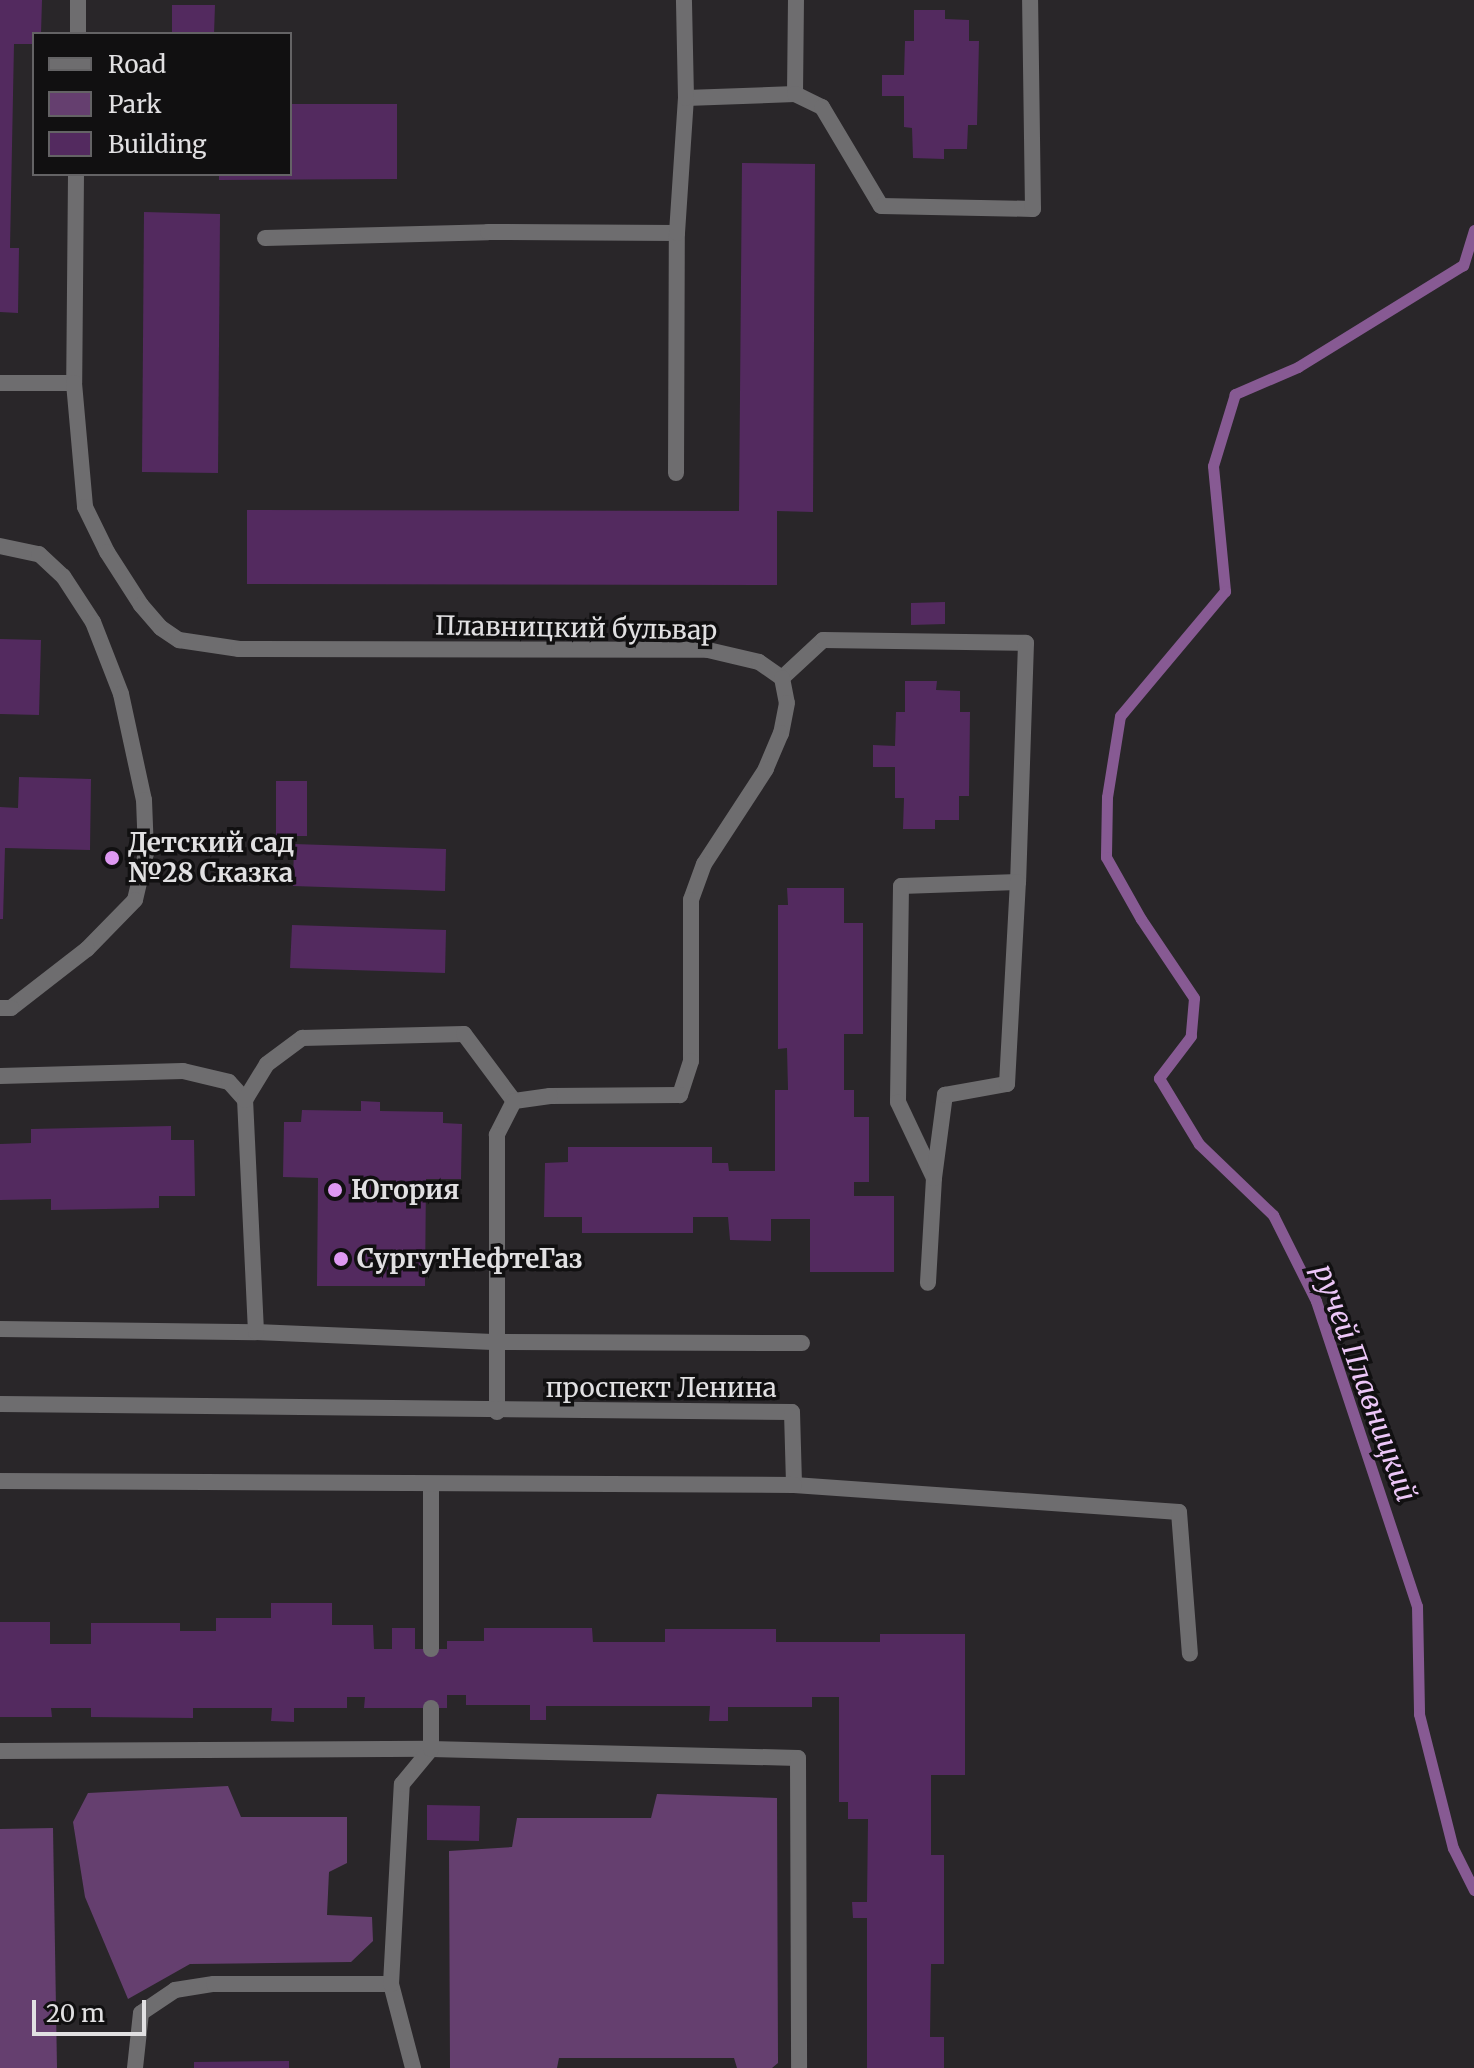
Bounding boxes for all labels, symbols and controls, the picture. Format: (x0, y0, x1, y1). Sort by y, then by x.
legend (32, 32, 292, 176)
text: Road (108, 49, 166, 80)
text: Park (108, 89, 161, 120)
text: Building (108, 129, 207, 160)
street label: Плавницкий бульвар (435, 610, 717, 646)
place label: Детский сад №28 Сказка (128, 827, 295, 888)
marker: Детский сад №28 Сказка (103, 849, 121, 867)
place label: Югория (351, 1174, 459, 1206)
marker: Югория (326, 1181, 344, 1199)
place label: СургутНефтеГаз (357, 1243, 582, 1275)
marker: СургутНефтеГаз (332, 1250, 350, 1268)
water label: ручей Плавницкий (1307, 1260, 1423, 1506)
street label: проспект Ленина (545, 1372, 777, 1404)
scale bar (36, 1984, 150, 2034)
text: 20 m (46, 1998, 105, 2029)

